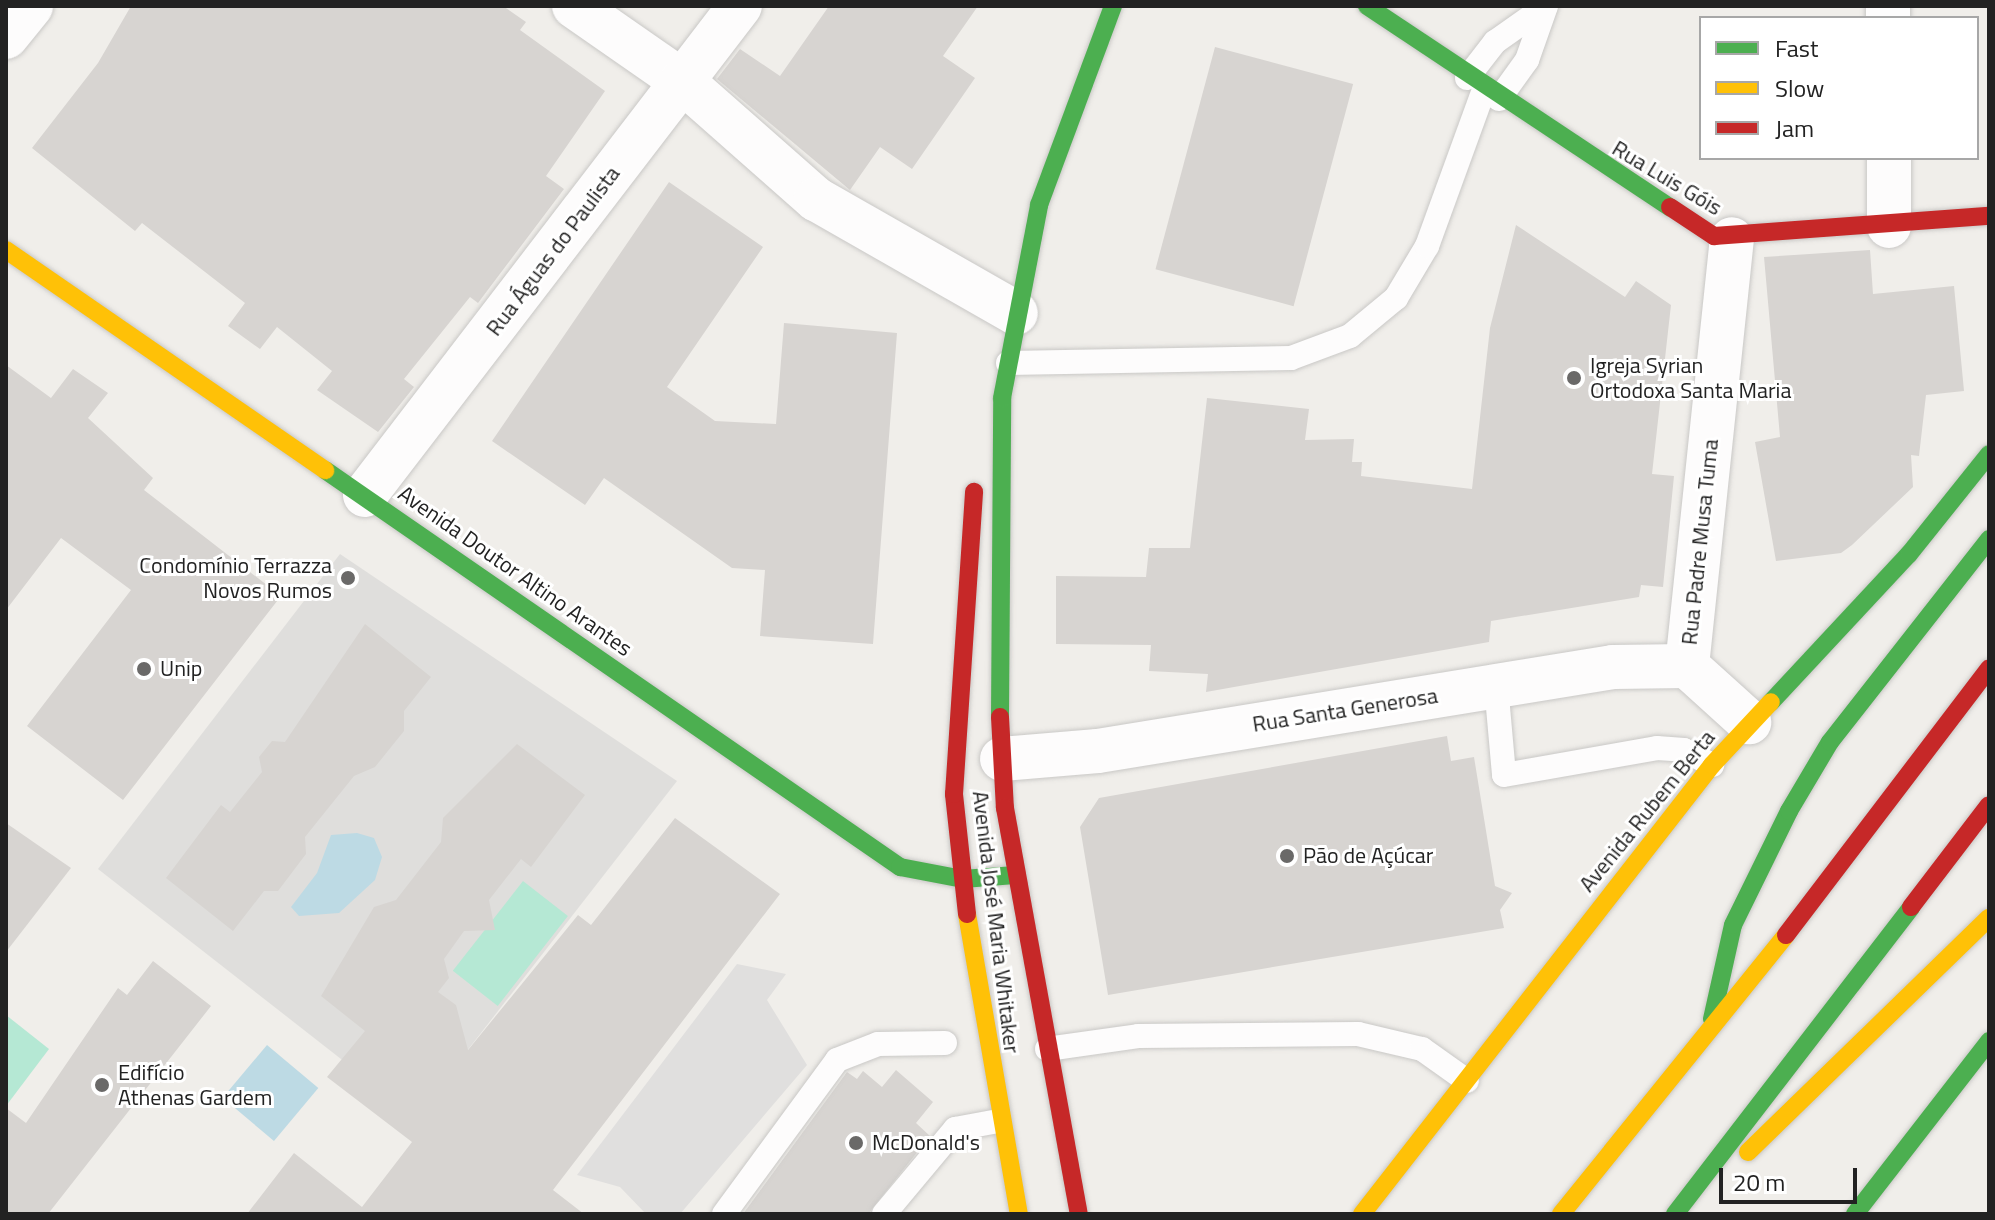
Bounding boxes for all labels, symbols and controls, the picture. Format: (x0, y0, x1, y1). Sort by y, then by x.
legend (1699, 16, 1979, 160)
text: Fast (1775, 30, 1818, 66)
text: Slow (1775, 70, 1824, 106)
text: Jam (1775, 110, 1814, 146)
street label: Rua Luis Góis (1607, 135, 1727, 221)
street label: Rua Águas do Paulista (481, 161, 625, 341)
place label: Igreja Syrian Ortodoxa Santa Maria (1590, 352, 1791, 404)
marker: Igreja Syrian Ortodoxa Santa Maria (1565, 369, 1583, 387)
street label: Rua Padre Musa Tuma (1676, 438, 1724, 646)
street label: Avenida Doutor Altino Arantes (393, 480, 637, 662)
place label: Condomínio Terrazza Novos Rumos (139, 552, 332, 604)
marker: Condomínio Terrazza Novos Rumos (339, 569, 357, 587)
place label: Unip (160, 656, 202, 682)
marker: Unip (135, 660, 153, 678)
street label: Rua Santa Generosa (1251, 682, 1439, 738)
street label: Avenida Rubem Berta (1574, 725, 1720, 897)
street label: Avenida José Maria Whitaker (967, 789, 1025, 1055)
place label: Pão de Açúcar (1303, 843, 1433, 869)
marker: Pão de Açúcar (1278, 847, 1296, 865)
place label: Edifício Athenas Gardem (118, 1059, 272, 1110)
marker: Edifício Athenas Gardem (93, 1076, 111, 1094)
place label: McDonald's (872, 1130, 980, 1156)
marker: McDonald's (847, 1134, 865, 1152)
scale bar (1723, 1152, 1861, 1202)
text: 20 m (1733, 1164, 1785, 1200)

